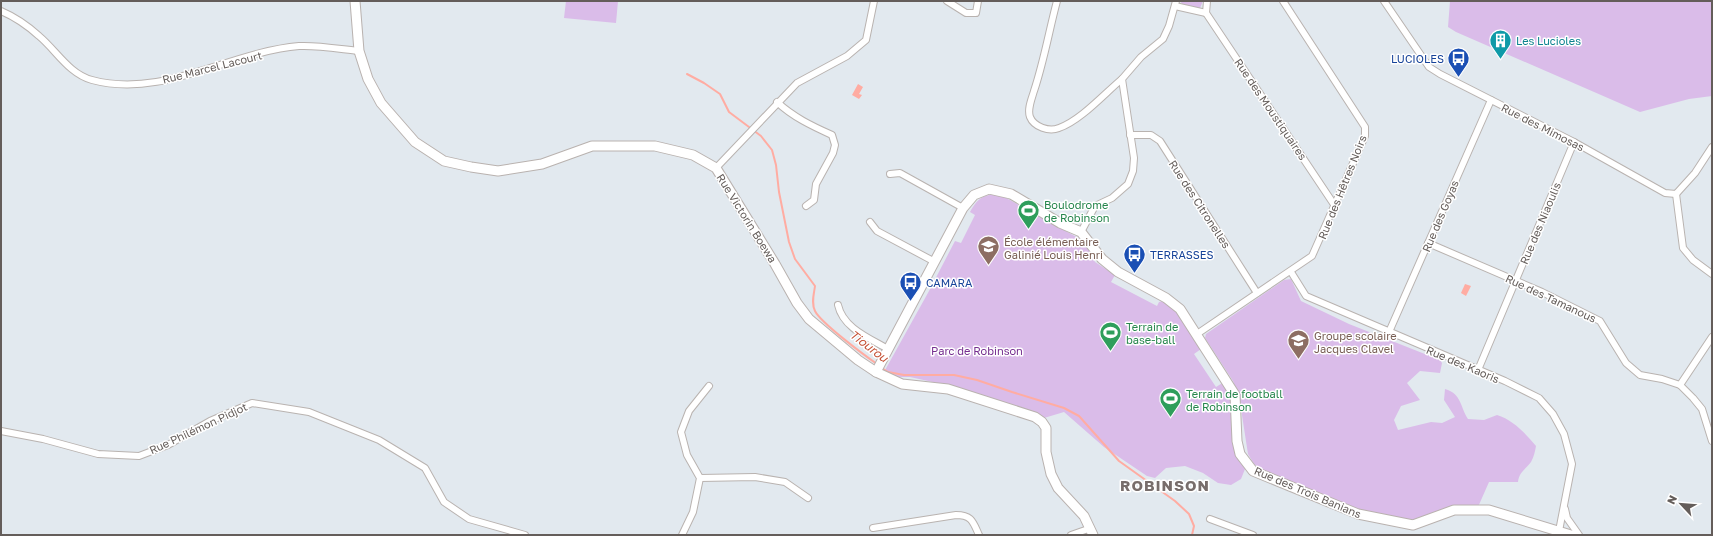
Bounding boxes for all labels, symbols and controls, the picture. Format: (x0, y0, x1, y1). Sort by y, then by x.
building icon: Les Lucioles (1487, 27, 1513, 60)
place label: Les Lucioles (1516, 34, 1581, 47)
bus stop icon: LUCIOLES (1446, 45, 1472, 78)
street label: Rue Marcel Lacourt (161, 48, 263, 86)
place label: LUCIOLES (1391, 52, 1444, 65)
street label: Rue des Moustiquaires (1232, 56, 1310, 162)
street label: Rue des Mimosas (1499, 100, 1587, 154)
street label: Rue des Hêtres Noirs (1315, 133, 1369, 241)
street label: Rue des Citronelles (1167, 157, 1233, 251)
street label: Rue Victorin Boewa (714, 171, 780, 265)
street label: Rue des Goyas (1419, 178, 1461, 254)
street label: Rue des Niaoulis (1517, 180, 1563, 266)
sports icon: Boulodrome de Robinson (1016, 197, 1042, 230)
place label: Boulodrome de Robinson (1044, 198, 1110, 224)
school or university icon: École élémentaire Galinié Louis Henri (975, 234, 1001, 267)
place label: École élémentaire Galinié Louis Henri (1004, 235, 1103, 261)
bus stop icon: TERRASSES (1121, 241, 1147, 274)
place label: TERRASSES (1150, 248, 1214, 261)
bus stop icon: CAMARA (897, 269, 923, 302)
street label: Rue des Tamanous (1504, 271, 1599, 325)
place label: CAMARA (926, 276, 973, 289)
sports icon: Terrain de base-ball (1097, 319, 1123, 352)
place label: Terrain de base-ball (1126, 320, 1179, 346)
water label: Tiourou (847, 327, 892, 366)
school or university icon: Groupe scolaire Jacques Clavel (1285, 328, 1311, 361)
place label: Groupe scolaire Jacques Clavel (1314, 329, 1397, 355)
street label: Rue des Kaoris (1424, 343, 1502, 385)
park label: Parc de Robinson (931, 344, 1023, 357)
sports icon: Terrain de football de Robinson (1157, 386, 1183, 419)
place label: Terrain de football de Robinson (1186, 387, 1283, 413)
street label: Rue Philémon Pidjot (147, 400, 249, 456)
street label: Rue des Trois Banians (1253, 464, 1364, 521)
district label: ROBINSON (1120, 476, 1210, 494)
north arrow (1661, 484, 1701, 524)
text: N (1664, 493, 1679, 506)

